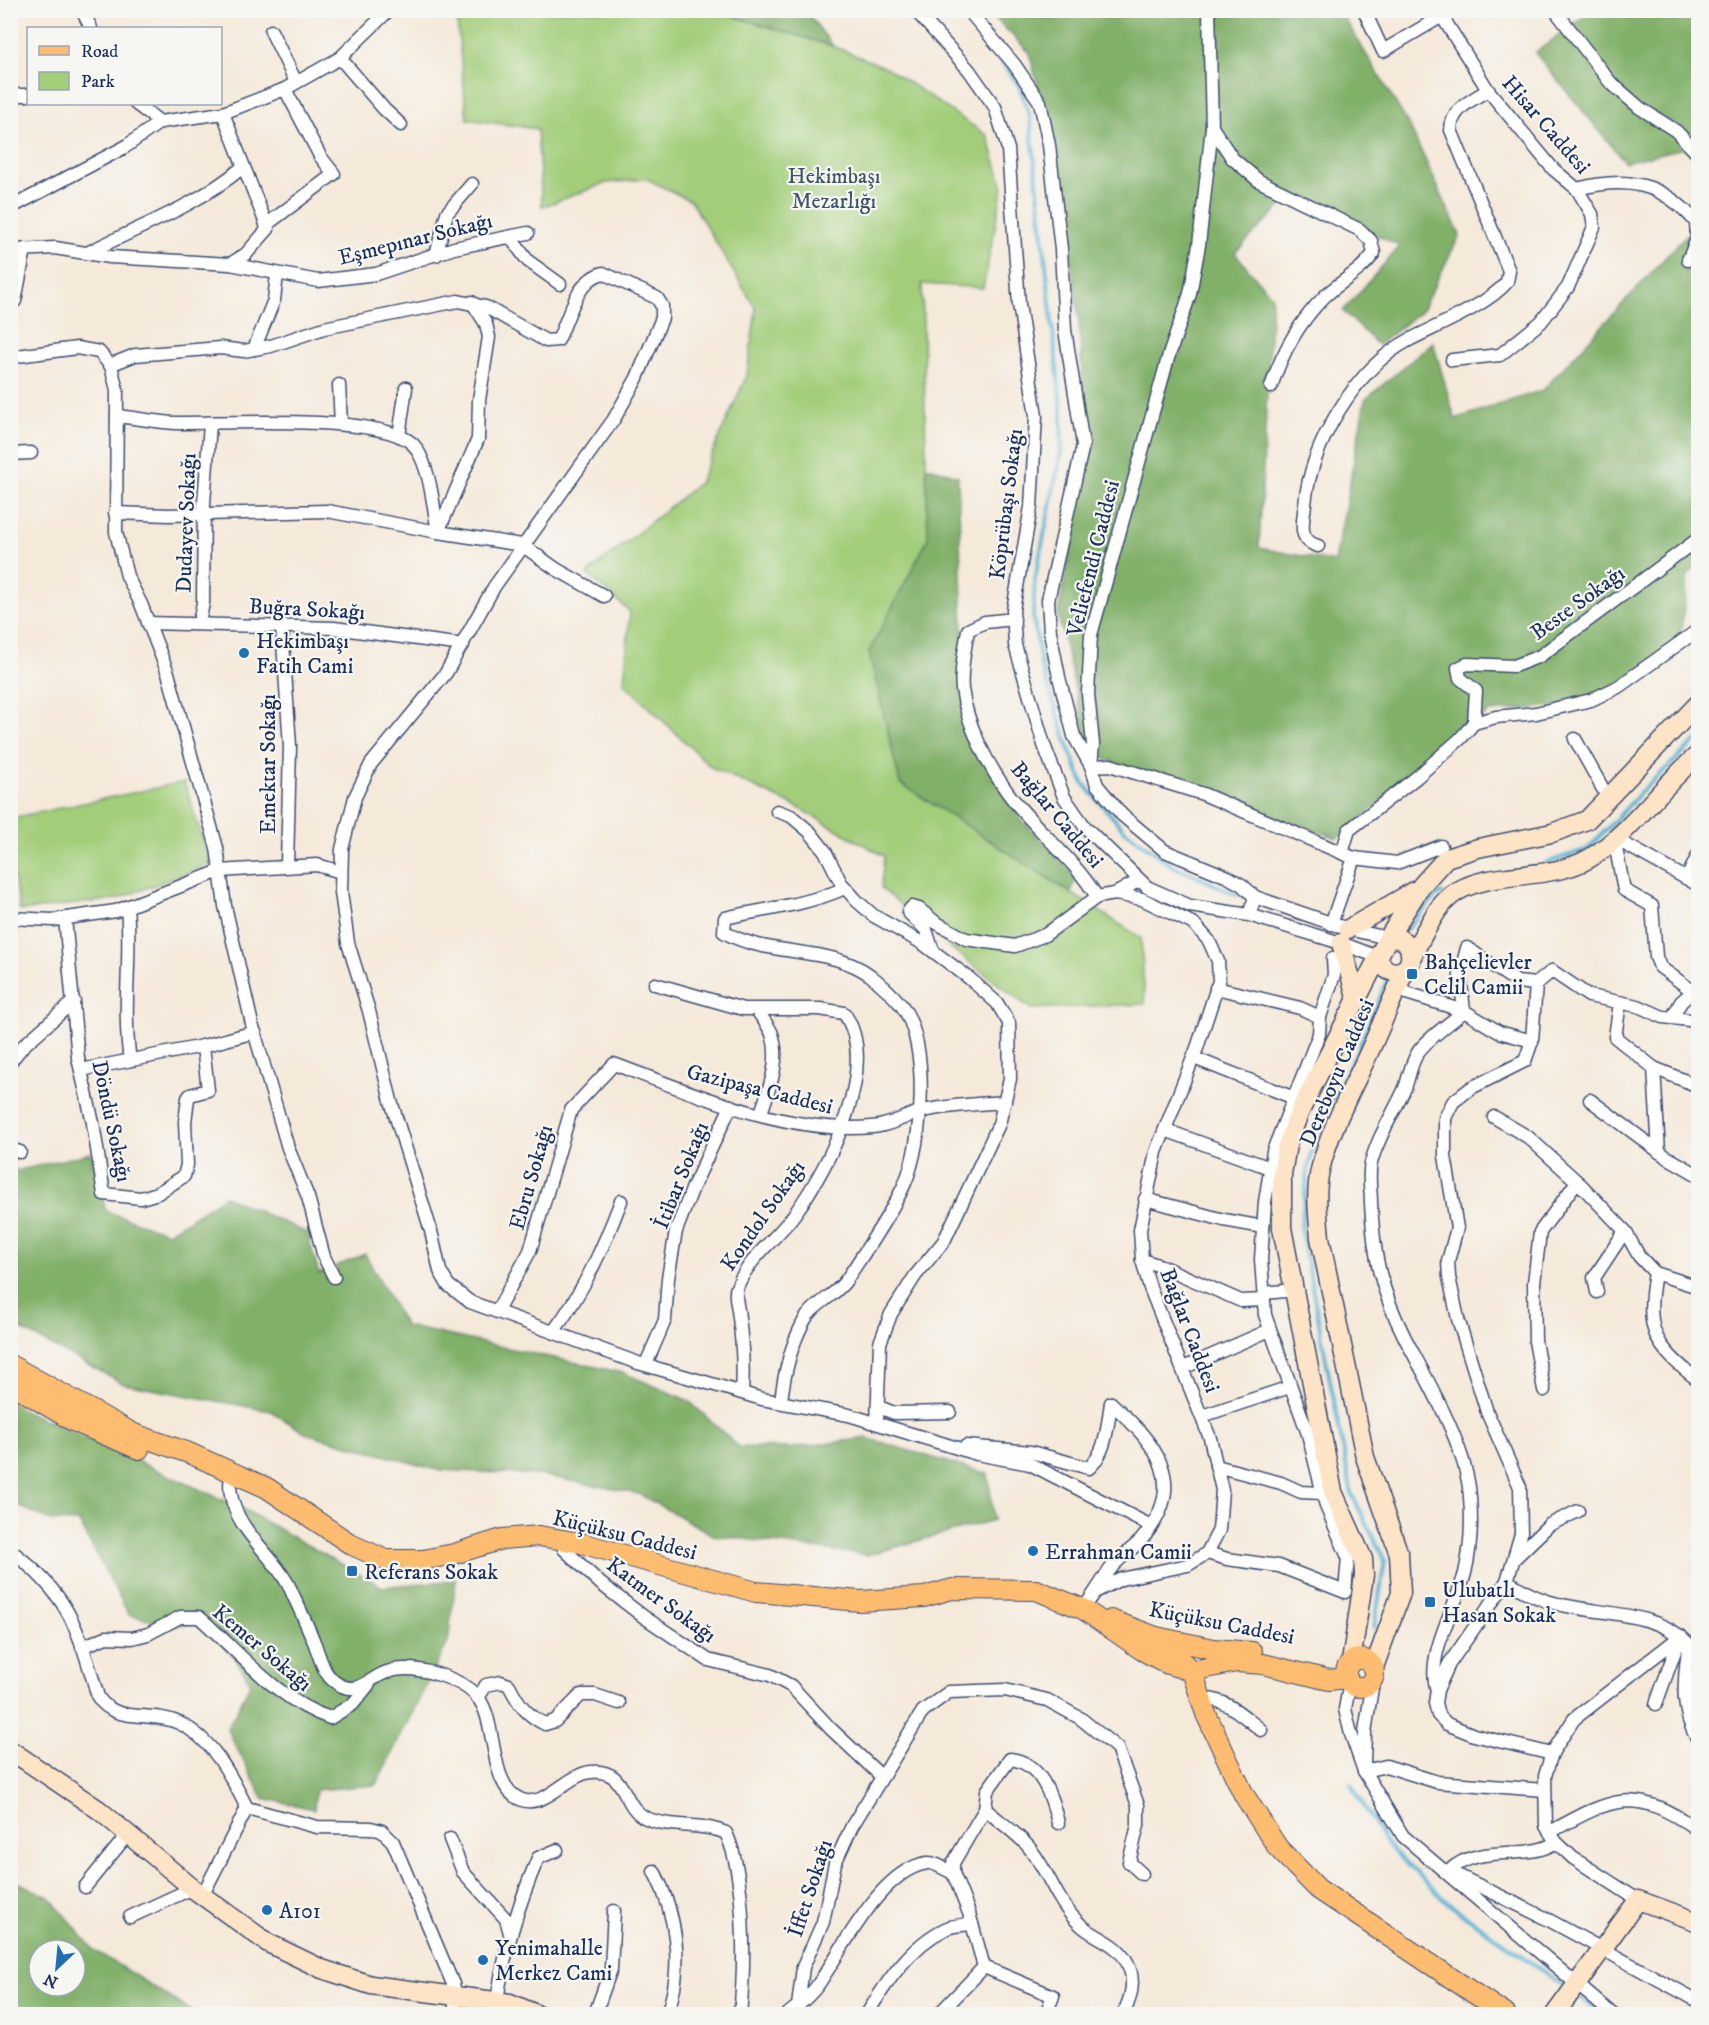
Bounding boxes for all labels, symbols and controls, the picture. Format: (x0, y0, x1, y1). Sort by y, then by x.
legend (27, 27, 222, 105)
text: Road (81, 41, 118, 63)
street label: Hisar Caddesi (1496, 70, 1596, 180)
text: Park (81, 71, 115, 93)
park label: Hekimbaşı Mezarlığı (788, 163, 880, 215)
street label: Eşmepınar Sokağı (336, 207, 495, 272)
street label: Köprübaşı Sokağı (984, 427, 1029, 581)
street label: Dudayev Sokağı (171, 453, 202, 593)
street label: Veliefendi Caddesi (1061, 477, 1126, 640)
street label: Beste Sokağı (1525, 560, 1630, 646)
street label: Buğra Sokağı (248, 593, 366, 626)
place label: Hekimbaşı Fatih Cami (256, 628, 353, 680)
marker: Hekimbaşı Fatih Cami (237, 646, 251, 660)
street label: Emektar Sokağı (255, 694, 282, 834)
street label: Bağlar Caddesi (1004, 756, 1109, 874)
place label: Bahçelievler Celil Camii (1424, 949, 1533, 1001)
marker: Bahçelievler Celil Camii (1405, 967, 1419, 981)
street label: Dereboyu Caddesi (1294, 995, 1381, 1150)
street label: Döndü Sokağı (85, 1058, 138, 1185)
street label: Gazipaşa Caddesi (684, 1058, 836, 1121)
street label: İtibar Sokağı (648, 1118, 715, 1233)
street label: Ebru Sokağı (504, 1122, 559, 1233)
street label: Kondol Sokağı (715, 1155, 811, 1276)
street label: Bağlar Caddesi (1154, 1265, 1226, 1396)
street label: Küçüksu Caddesi (550, 1504, 700, 1566)
place label: Errahman Camii (1045, 1539, 1192, 1566)
marker: Errahman Camii (1026, 1544, 1040, 1558)
street label: Katmer Sokağı (601, 1551, 721, 1649)
place label: Referans Sokak (364, 1559, 498, 1586)
marker: Referans Sokak (345, 1564, 359, 1578)
place label: Ulubatlı Hasan Sokak (1442, 1577, 1556, 1629)
marker: Ulubatlı Hasan Sokak (1423, 1595, 1437, 1609)
street label: Küçüksu Caddesi (1147, 1596, 1297, 1651)
street label: Kemer Sokağı (207, 1599, 317, 1698)
street label: İffet Sokağı (782, 1836, 839, 1941)
place label: A101 (279, 1898, 321, 1925)
marker: A101 (260, 1903, 274, 1917)
place label: Yenimahalle Merkez Cami (495, 1935, 612, 1987)
north arrow (27, 1938, 87, 1998)
marker: Yenimahalle Merkez Cami (476, 1953, 490, 1967)
text: N (41, 1969, 61, 1992)

